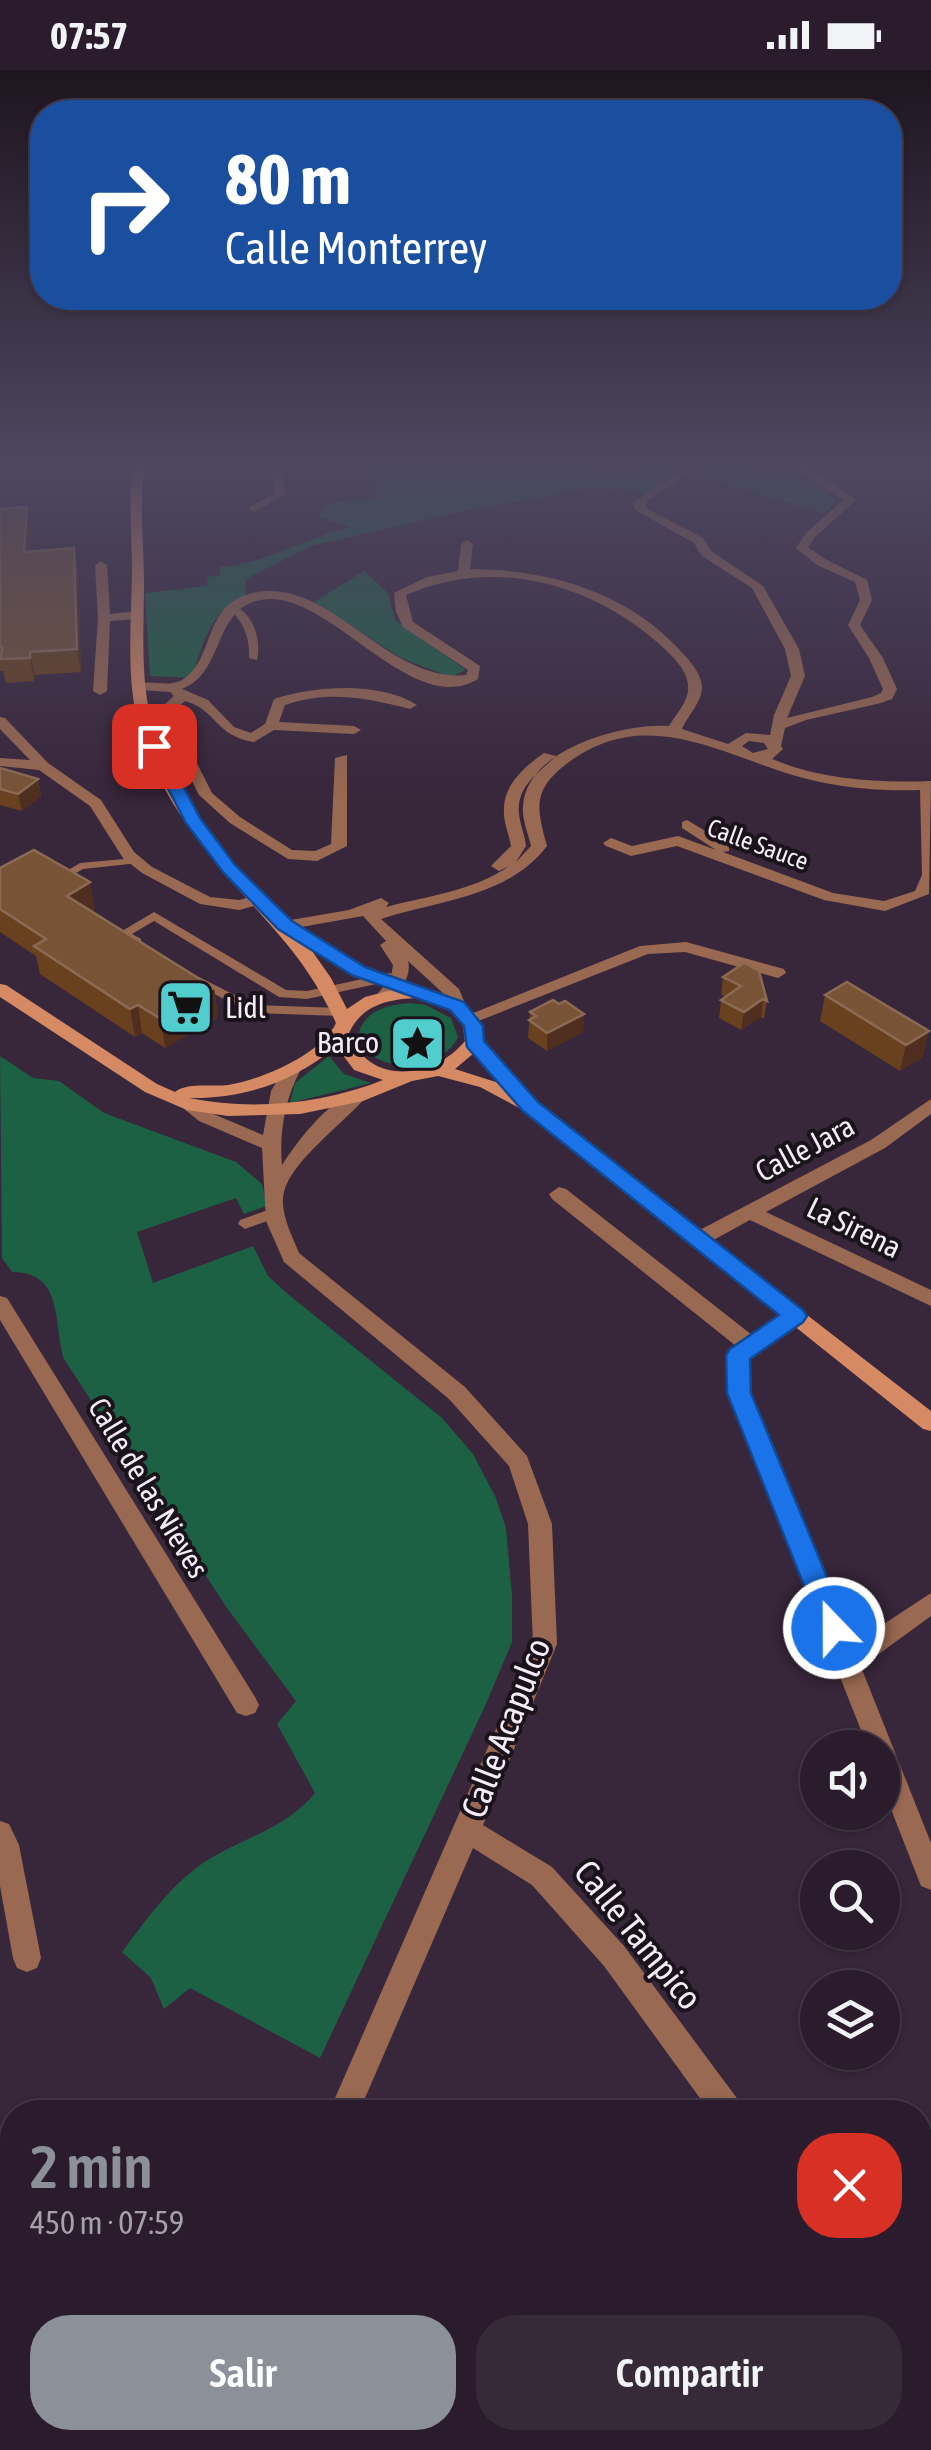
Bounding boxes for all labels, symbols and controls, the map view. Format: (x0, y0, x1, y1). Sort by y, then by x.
text: 07:57 (50, 14, 128, 57)
text: 80 m (225, 139, 351, 219)
icon: right (60, 140, 190, 270)
text: Calle Monterrey (225, 222, 487, 274)
pin (112, 704, 197, 789)
icon: arrive (127, 719, 182, 774)
street label: Calle Sauce (704, 813, 812, 875)
supermarket icon: Lidl (156, 978, 216, 1038)
place label: Lidl (225, 990, 266, 1024)
place icon: Barco (388, 1013, 448, 1073)
place label: Barco (317, 1025, 379, 1059)
street label: Calle Jara (750, 1108, 860, 1188)
street label: La Sirena (802, 1190, 907, 1264)
street label: Calle de las Nieves (82, 1391, 216, 1583)
position arrow (782, 1576, 886, 1680)
street label: Calle Acapulco (453, 1632, 558, 1823)
map controls (800, 1730, 900, 2070)
button: sound (800, 1730, 900, 1830)
button: search (800, 1850, 900, 1950)
street label: Calle Tampico (567, 1852, 711, 2017)
button: layers (800, 1970, 900, 2070)
text: 2 min (30, 2132, 153, 2201)
button: close (797, 2133, 902, 2238)
text: 450 m · 07:59 (30, 2204, 184, 2241)
button: Salir (30, 2315, 456, 2430)
button: Compartir (476, 2315, 902, 2430)

